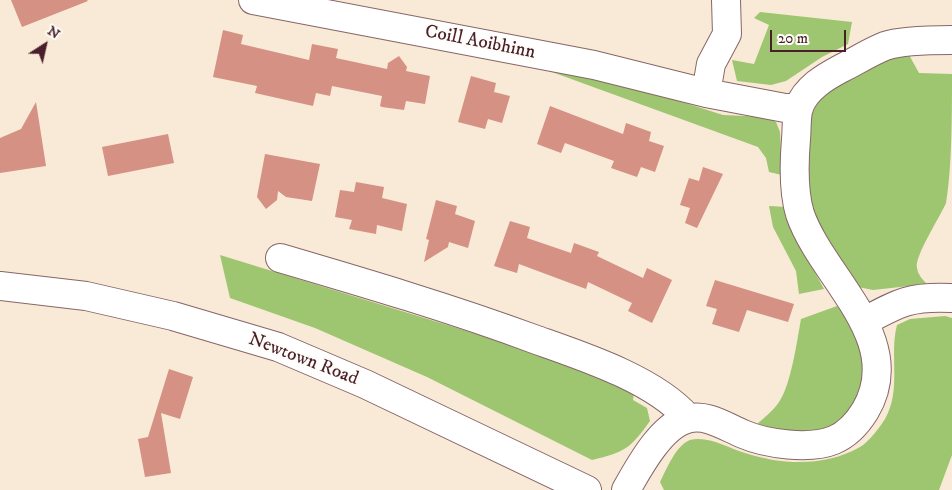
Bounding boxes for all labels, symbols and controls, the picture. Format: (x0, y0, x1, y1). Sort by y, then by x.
north arrow (20, 20, 70, 70)
scale bar (772, 20, 848, 52)
street label: Coill Aoibhinn (423, 21, 537, 65)
text: N (44, 22, 63, 43)
text: 20 m (778, 29, 808, 48)
street label: Newtown Road (245, 329, 361, 391)

